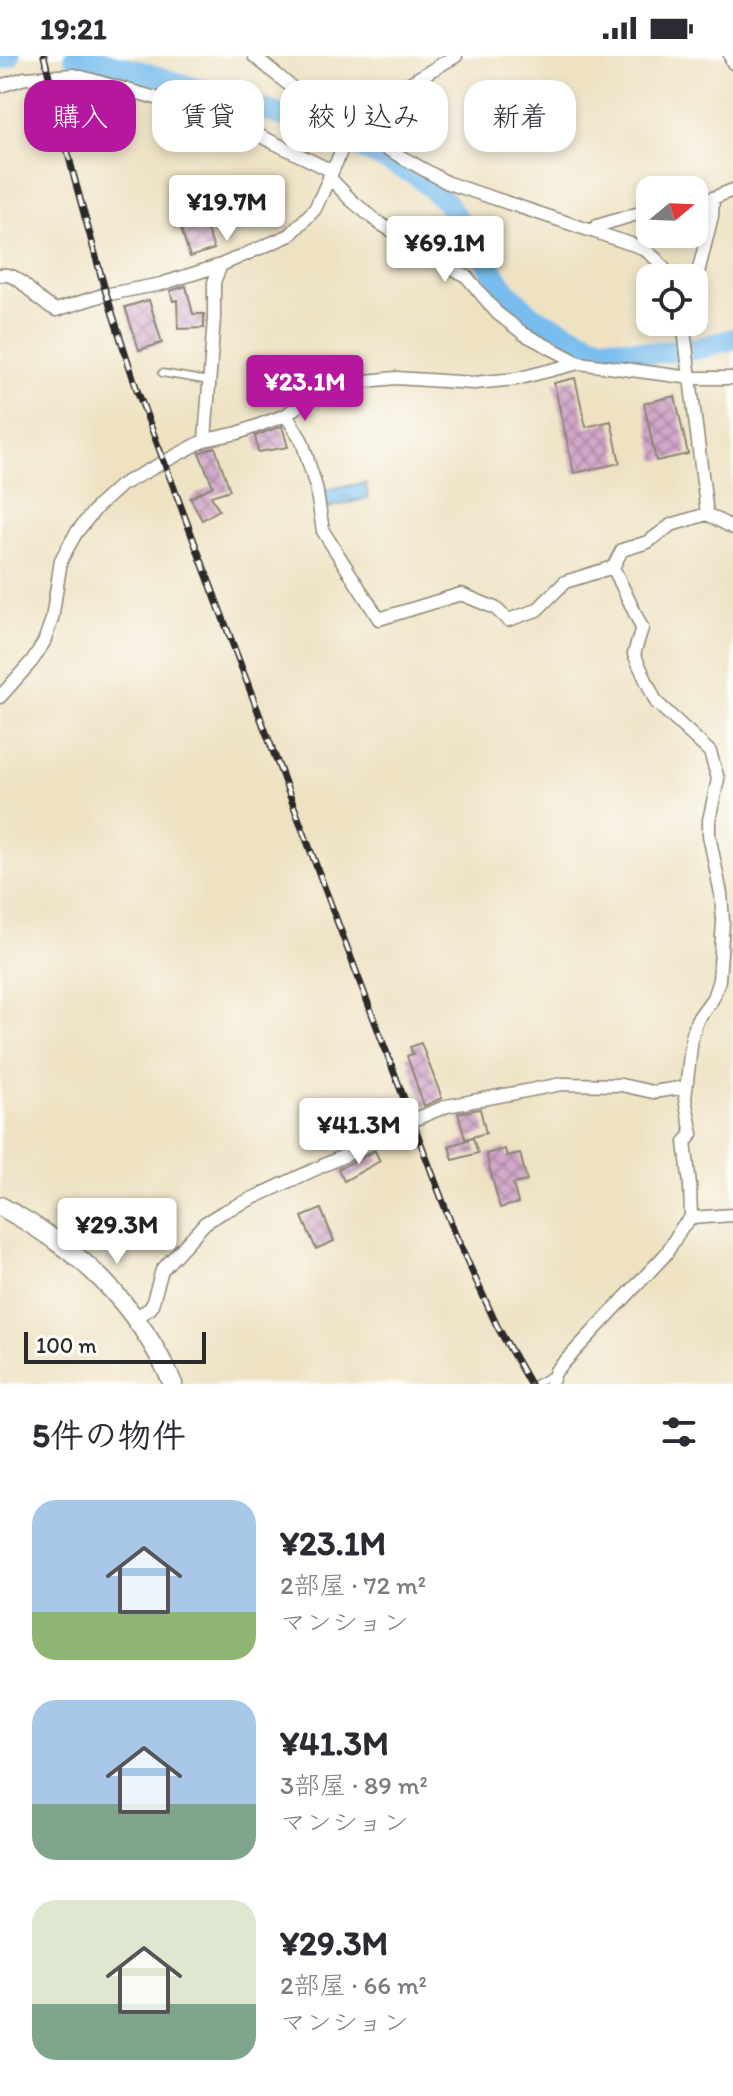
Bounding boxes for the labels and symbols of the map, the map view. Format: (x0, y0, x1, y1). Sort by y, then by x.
pin: ¥19.7M (162, 175, 292, 243)
north arrow (636, 176, 708, 248)
pin: ¥69.1M (380, 216, 510, 284)
pin: ¥23.1M (240, 355, 370, 423)
pin: ¥41.3M (294, 1098, 424, 1166)
pin: ¥29.3M (52, 1198, 182, 1266)
scale bar (24, 1328, 206, 1364)

